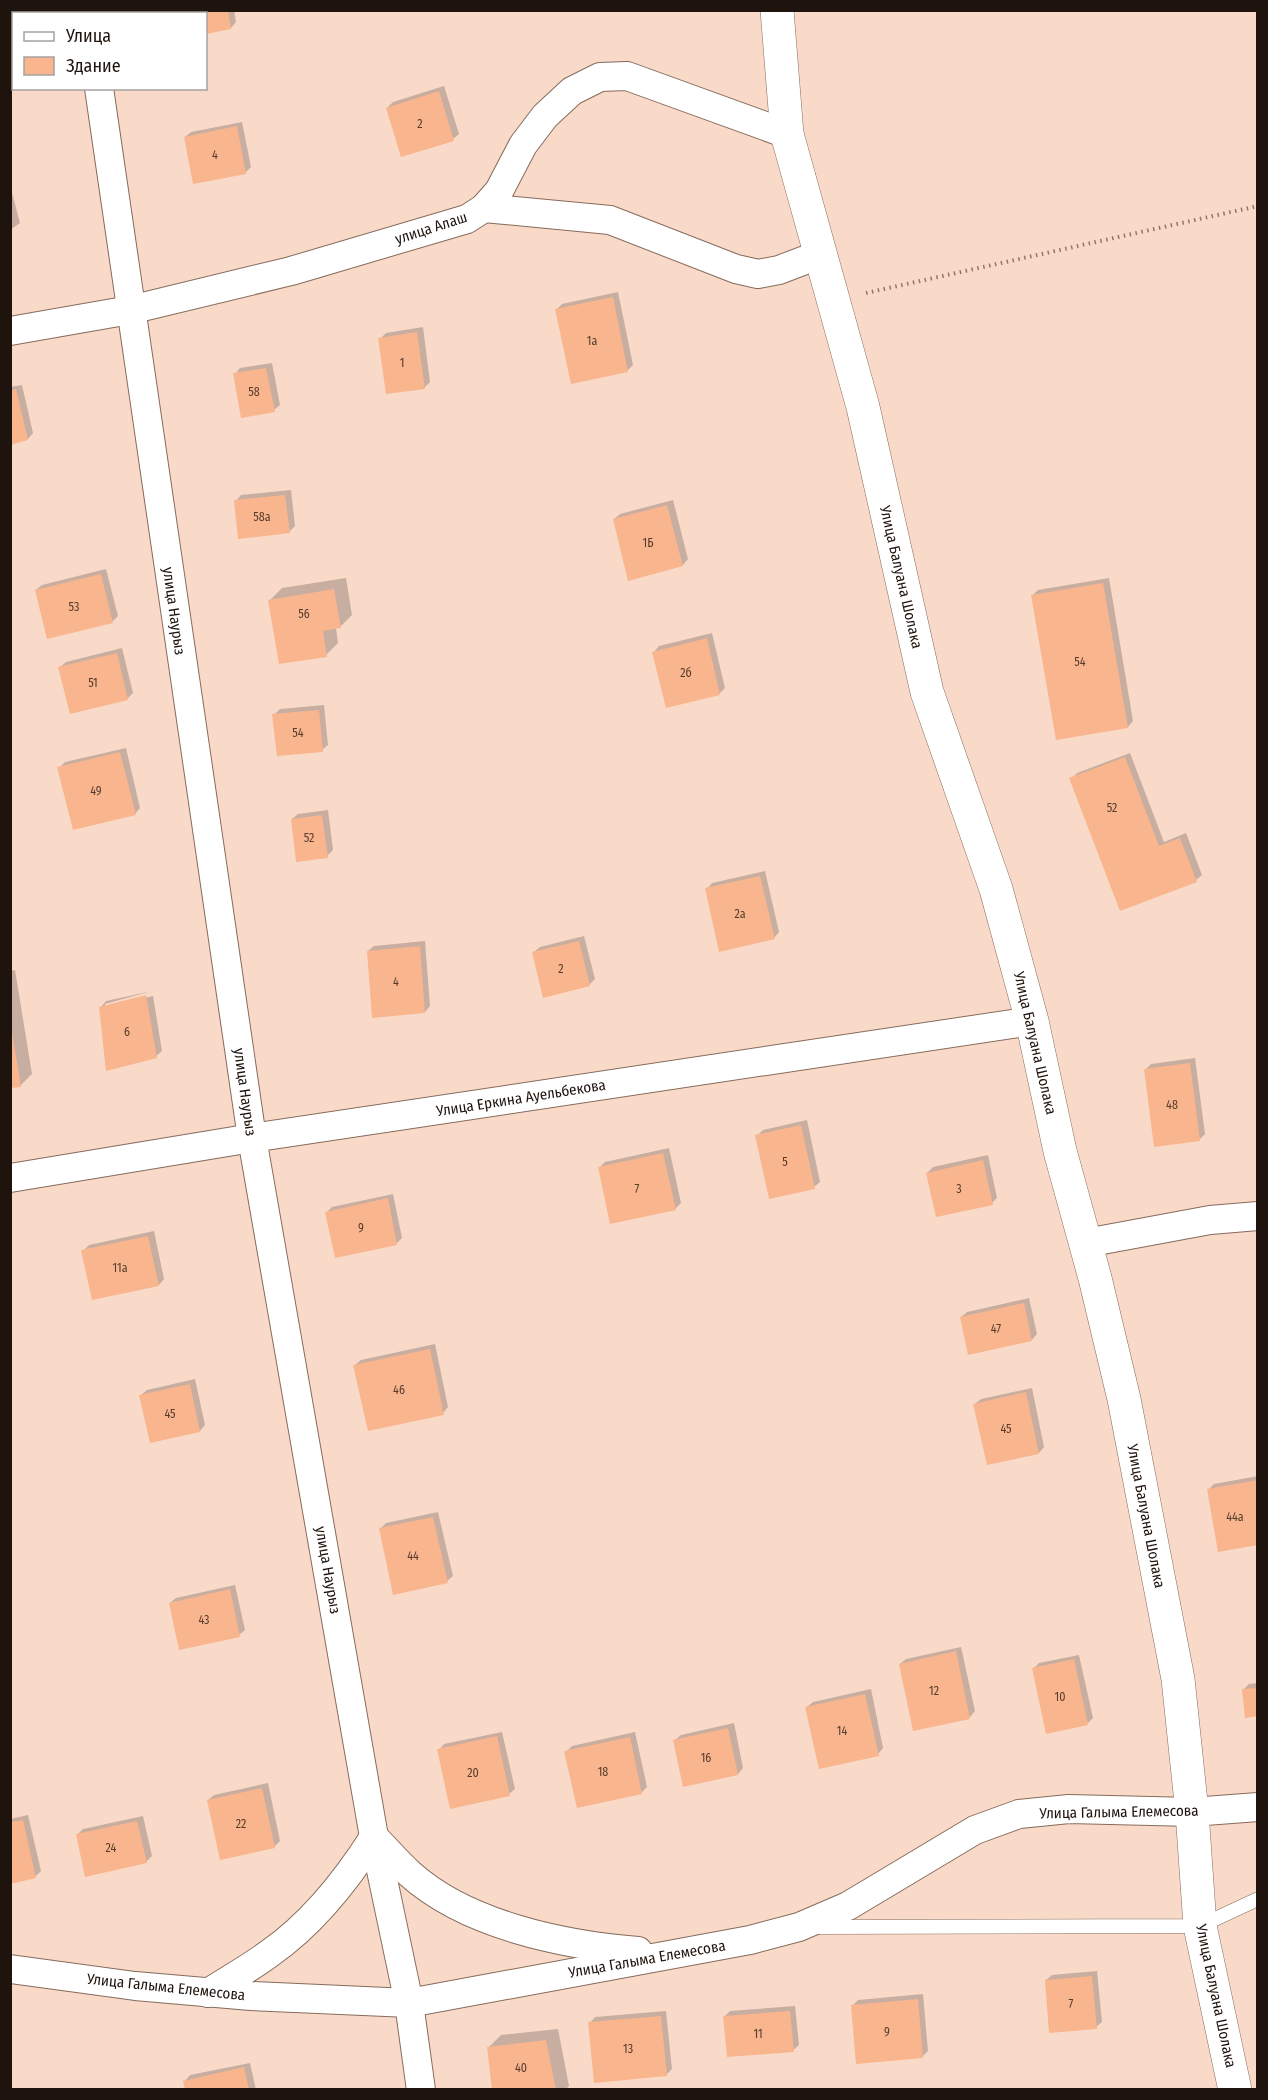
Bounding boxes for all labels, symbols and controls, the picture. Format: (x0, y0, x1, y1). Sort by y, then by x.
legend (12, 12, 207, 90)
text: Улица (65, 25, 111, 47)
text: Здание (66, 55, 121, 77)
house number: 2 (417, 117, 423, 131)
house number: 4 (212, 148, 218, 162)
street label: улица Алаш (393, 208, 469, 248)
house number: 1а (587, 334, 597, 348)
house number: 1 (400, 356, 404, 370)
house number: 58 (248, 385, 260, 399)
street label: Улица Балуана Шолака (876, 503, 926, 650)
house number: 58а (253, 510, 271, 524)
house number: 1Б (643, 536, 653, 550)
street label: улица Наурыз (159, 566, 189, 656)
house number: 53 (69, 600, 79, 614)
house number: 56 (298, 607, 310, 621)
house number: 54 (1074, 655, 1086, 669)
house number: 2б (680, 666, 692, 680)
house number: 51 (88, 676, 98, 690)
house number: 54 (292, 726, 304, 740)
house number: 49 (90, 784, 102, 798)
house number: 52 (1107, 801, 1117, 815)
house number: 52 (304, 831, 314, 845)
house number: 2а (734, 907, 746, 921)
house number: 2 (558, 962, 564, 976)
street label: Улица Балуана Шолака (1010, 969, 1060, 1116)
house number: 4 (393, 975, 399, 989)
house number: 6 (124, 1025, 130, 1039)
street label: улица Наурыз (230, 1047, 260, 1137)
street label: Улица Еркина Ауельбекова (434, 1076, 607, 1120)
house number: 48 (1166, 1098, 1178, 1112)
house number: 5 (782, 1155, 788, 1169)
house number: 7 (635, 1182, 640, 1196)
house number: 3 (956, 1182, 962, 1196)
house number: 9 (358, 1221, 364, 1235)
house number: 11а (112, 1261, 128, 1275)
house number: 47 (991, 1322, 1001, 1336)
house number: 46 (393, 1383, 405, 1397)
house number: 45 (164, 1407, 176, 1421)
house number: 45 (1000, 1422, 1012, 1436)
street label: Улица Балуана Шолака (1123, 1442, 1169, 1589)
house number: 44а (1226, 1510, 1244, 1524)
street label: улица Наурыз (311, 1525, 345, 1615)
house number: 44 (407, 1549, 419, 1563)
house number: 43 (198, 1613, 210, 1627)
house number: 12 (929, 1684, 939, 1698)
house number: 10 (1055, 1690, 1065, 1704)
house number: 14 (837, 1724, 847, 1738)
house number: 16 (701, 1751, 711, 1765)
house number: 18 (598, 1765, 608, 1779)
house number: 20 (467, 1766, 479, 1780)
street label: Улица Галыма Елемесова (1038, 1802, 1199, 1822)
house number: 22 (236, 1817, 246, 1831)
house number: 24 (106, 1841, 117, 1855)
street label: Улица Балуана Шолака (1192, 1922, 1240, 2069)
street label: Улица Галыма Елемесова (566, 1936, 727, 1982)
street label: Улица Галыма Елемесова (85, 1970, 246, 2004)
house number: 7 (1069, 1997, 1074, 2011)
house number: 9 (884, 2025, 890, 2039)
house number: 11 (753, 2027, 763, 2041)
house number: 13 (623, 2042, 633, 2056)
house number: 40 (515, 2061, 527, 2075)

